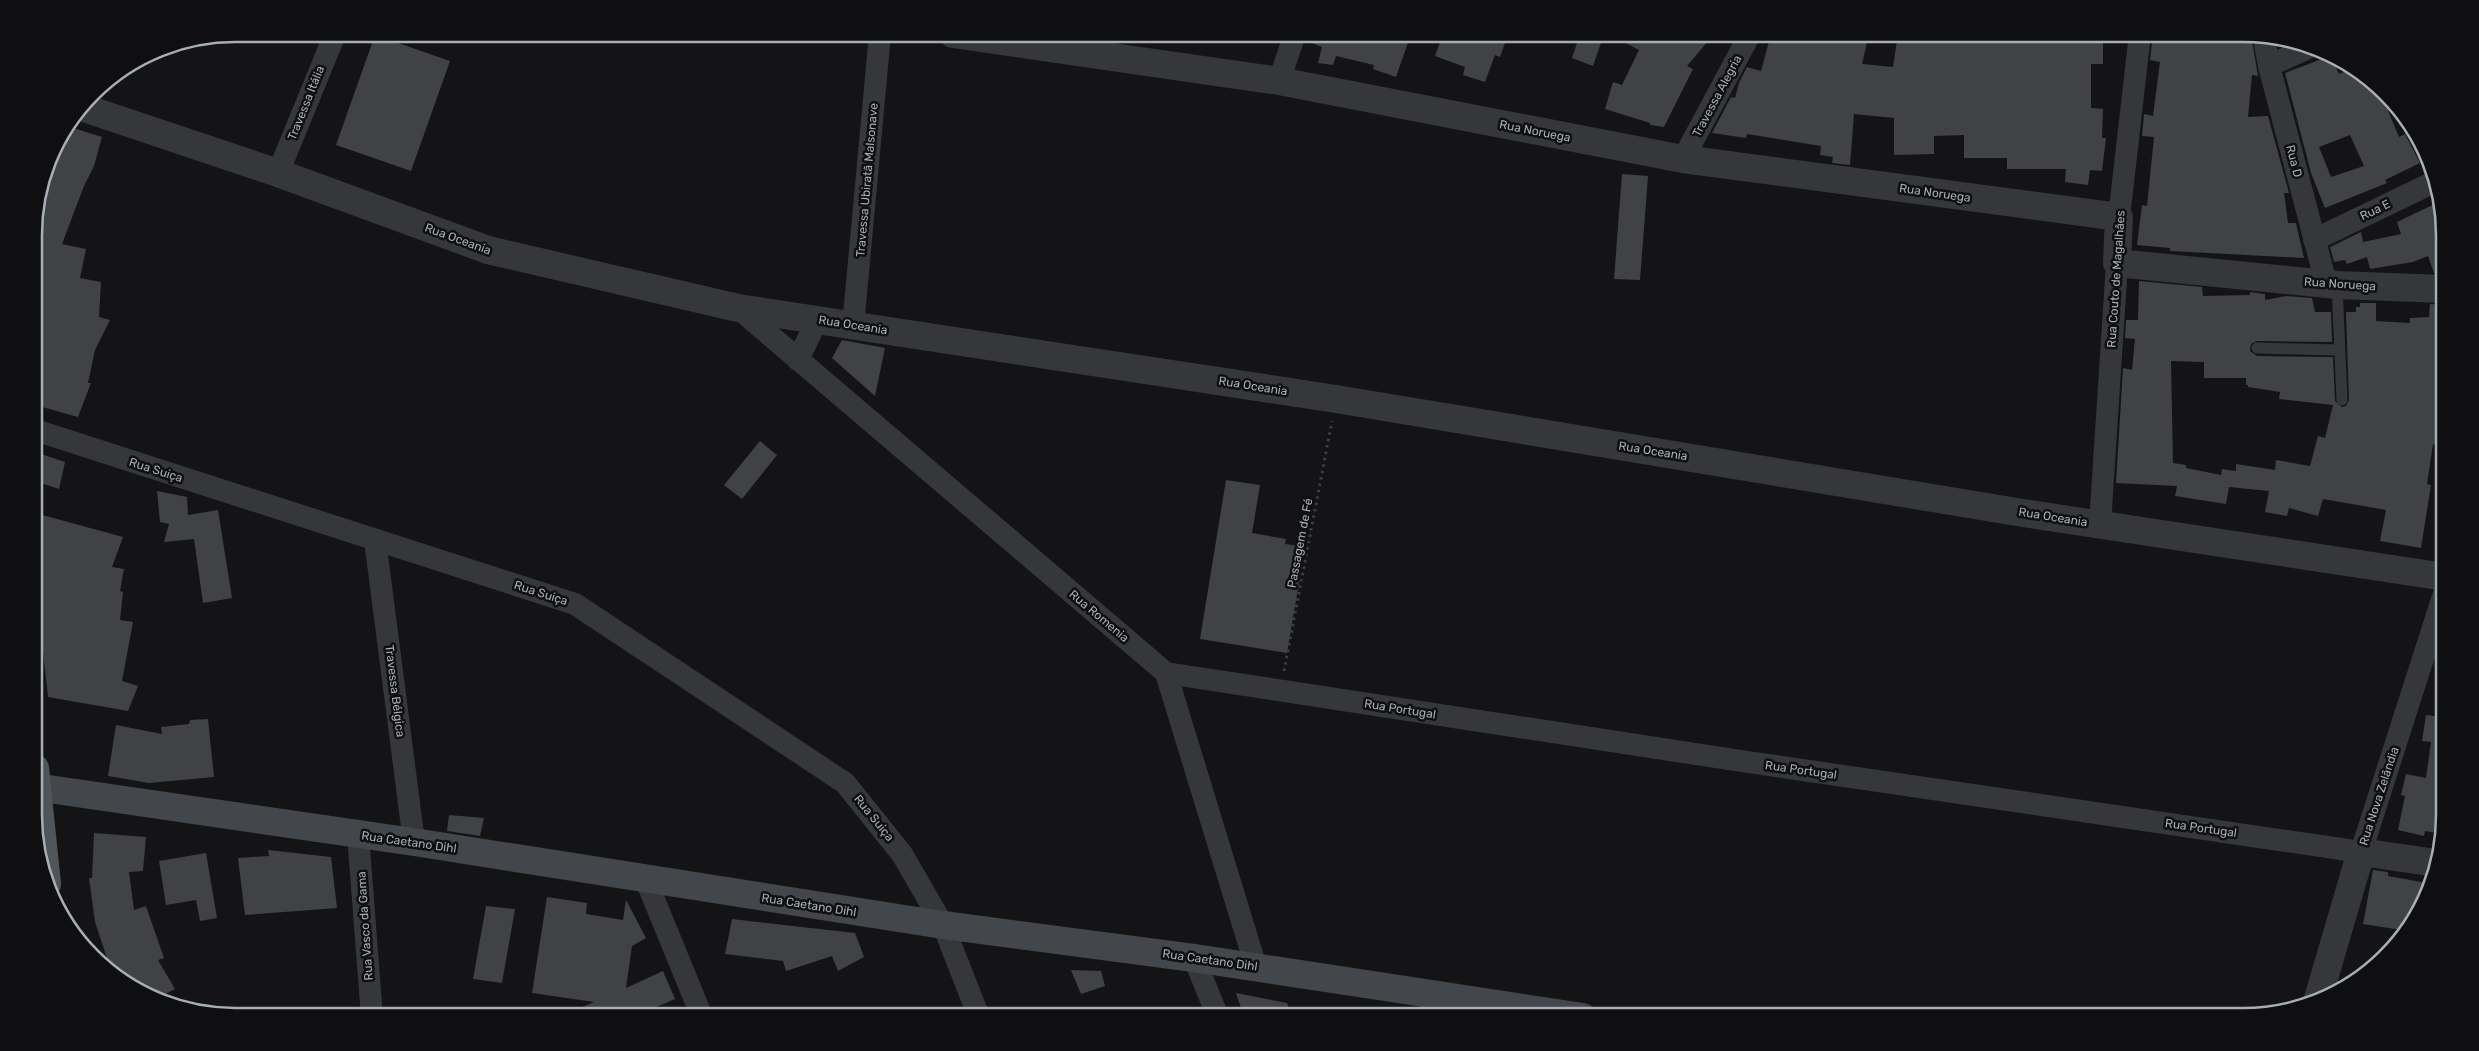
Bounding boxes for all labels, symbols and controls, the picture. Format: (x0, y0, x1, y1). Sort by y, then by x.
street label: Travessa Alegria (1690, 53, 1744, 139)
street label: Travessa Itália (285, 64, 327, 142)
street label: Travessa Ubiratã Malsonave (853, 102, 881, 258)
street label: Rua Noruega (1498, 117, 1572, 145)
street label: Rua D (2283, 143, 2305, 179)
street label: Rua Noruega (1898, 181, 1972, 205)
street label: Rua E (2358, 197, 2392, 223)
street label: Rua Couto de Magalhães (2104, 210, 2128, 348)
street label: Rua Oceania (423, 221, 493, 257)
street label: Rua Noruega (2304, 274, 2376, 294)
street label: Rua Oceania (818, 313, 888, 337)
street label: Rua Oceania (1218, 374, 1288, 398)
street label: Rua Oceania (1618, 439, 1688, 463)
street label: Rua Suiça (127, 455, 185, 485)
street label: Passagem de Fé (1284, 497, 1316, 589)
street label: Rua Oceania (2018, 505, 2088, 529)
street label: Rua Suiça (512, 578, 570, 608)
street label: Rua Romenia (1066, 587, 1132, 645)
street label: Travessa Bélgica (382, 644, 408, 738)
street label: Rua Portugal (1363, 696, 1437, 722)
street label: Rua Nova Zelândia (2356, 745, 2402, 847)
street label: Rua Portugal (1764, 758, 1838, 782)
street label: Rua Suiça (851, 792, 897, 844)
street label: Rua Portugal (2164, 816, 2238, 840)
street label: Rua Caetano Dihl (361, 828, 457, 856)
street label: Rua Vasco da Gama (354, 871, 376, 981)
street label: Rua Caetano Dihl (761, 891, 857, 919)
street label: Rua Caetano Dihl (1162, 946, 1258, 974)

